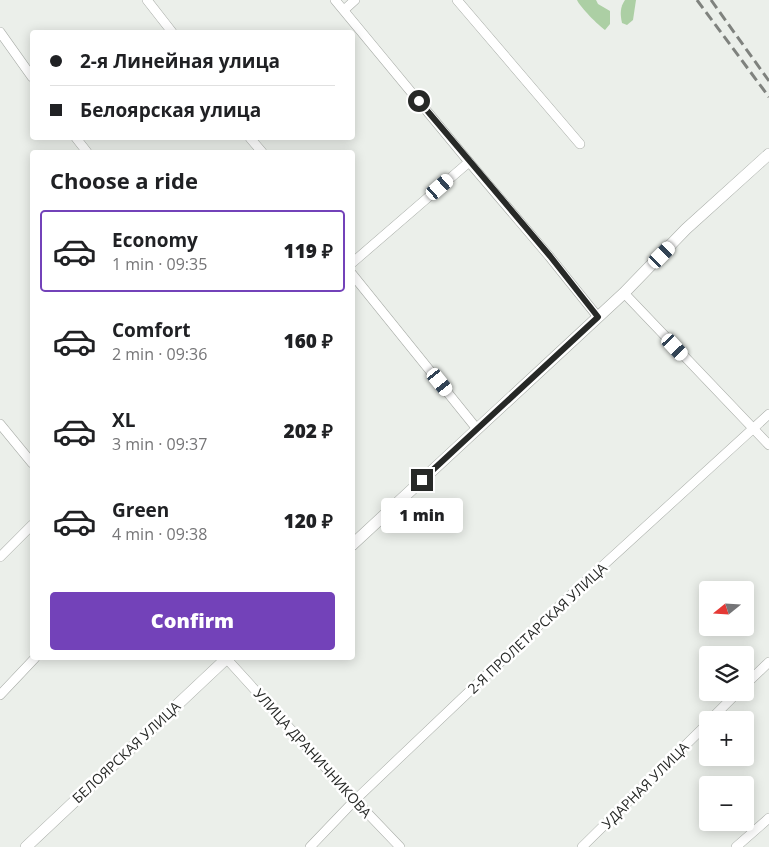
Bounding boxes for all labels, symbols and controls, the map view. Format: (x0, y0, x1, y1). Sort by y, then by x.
text: 2-я Линейная улица (80, 48, 280, 74)
route start (408, 90, 430, 112)
text: Белоярская улица (80, 97, 261, 123)
text: Choose a ride (50, 165, 198, 195)
car (423, 171, 456, 203)
text: Economy (112, 227, 198, 253)
icon: car (52, 229, 97, 274)
text: 119 ₽ (284, 238, 333, 264)
car (646, 239, 677, 271)
text: 1 min · 09:35 (112, 253, 207, 275)
text: Comfort (112, 317, 191, 343)
icon: car (52, 319, 97, 364)
text: 160 ₽ (284, 328, 333, 354)
car (659, 331, 690, 363)
text: 2 min · 09:36 (112, 343, 207, 365)
car (424, 366, 455, 398)
text: XL (112, 407, 135, 433)
icon: car (52, 409, 97, 454)
text: 202 ₽ (284, 418, 333, 444)
text: 3 min · 09:37 (112, 433, 207, 455)
route end (411, 469, 433, 491)
text: Green (112, 497, 169, 523)
callout: 1 min (381, 498, 463, 532)
icon: car (52, 499, 97, 544)
text: 1 min (399, 504, 445, 526)
text: 120 ₽ (284, 508, 333, 534)
text: 4 min · 09:38 (112, 523, 207, 545)
street label: 2-Я ПРОЛЕТАРСКАЯ УЛИЦА (463, 558, 611, 698)
north arrow (699, 581, 754, 636)
map controls (699, 581, 754, 831)
button: Confirm (50, 592, 335, 650)
button: layers (699, 646, 754, 701)
street label: УЛИЦА ДРАНИЧНИКОВА (250, 684, 376, 822)
street label: БЕЛОЯРСКАЯ УЛИЦА (68, 697, 184, 807)
button: + (699, 711, 754, 766)
street label: УДАРНАЯ УЛИЦА (597, 737, 693, 833)
button: − (699, 776, 754, 831)

